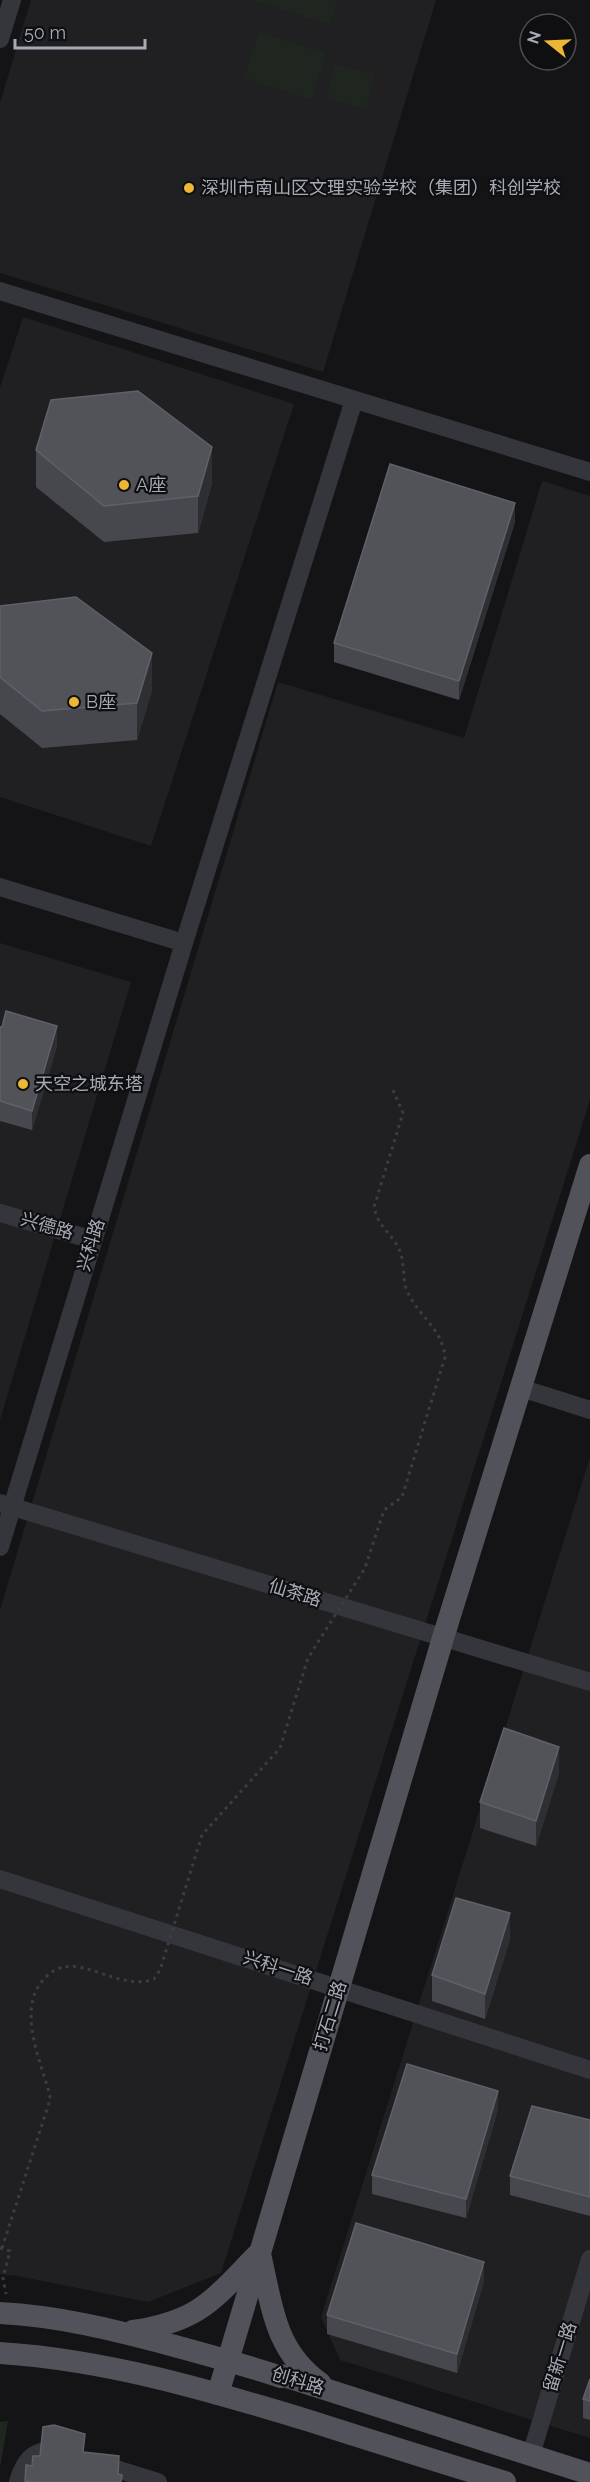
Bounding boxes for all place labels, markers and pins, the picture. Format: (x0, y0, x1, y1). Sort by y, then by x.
place label: 深圳市南山区文理实验学校（集团）科创学校 (201, 177, 561, 198)
marker: 深圳市南山区文理实验学校（集团）科创学校 (182, 181, 196, 195)
place label: A座 (136, 474, 166, 495)
marker: A座 (117, 478, 131, 492)
place label: B座 (86, 691, 116, 712)
marker: B座 (67, 695, 81, 709)
place label: 天空之城东塔 (35, 1073, 143, 1094)
marker: 天空之城东塔 (16, 1077, 30, 1091)

